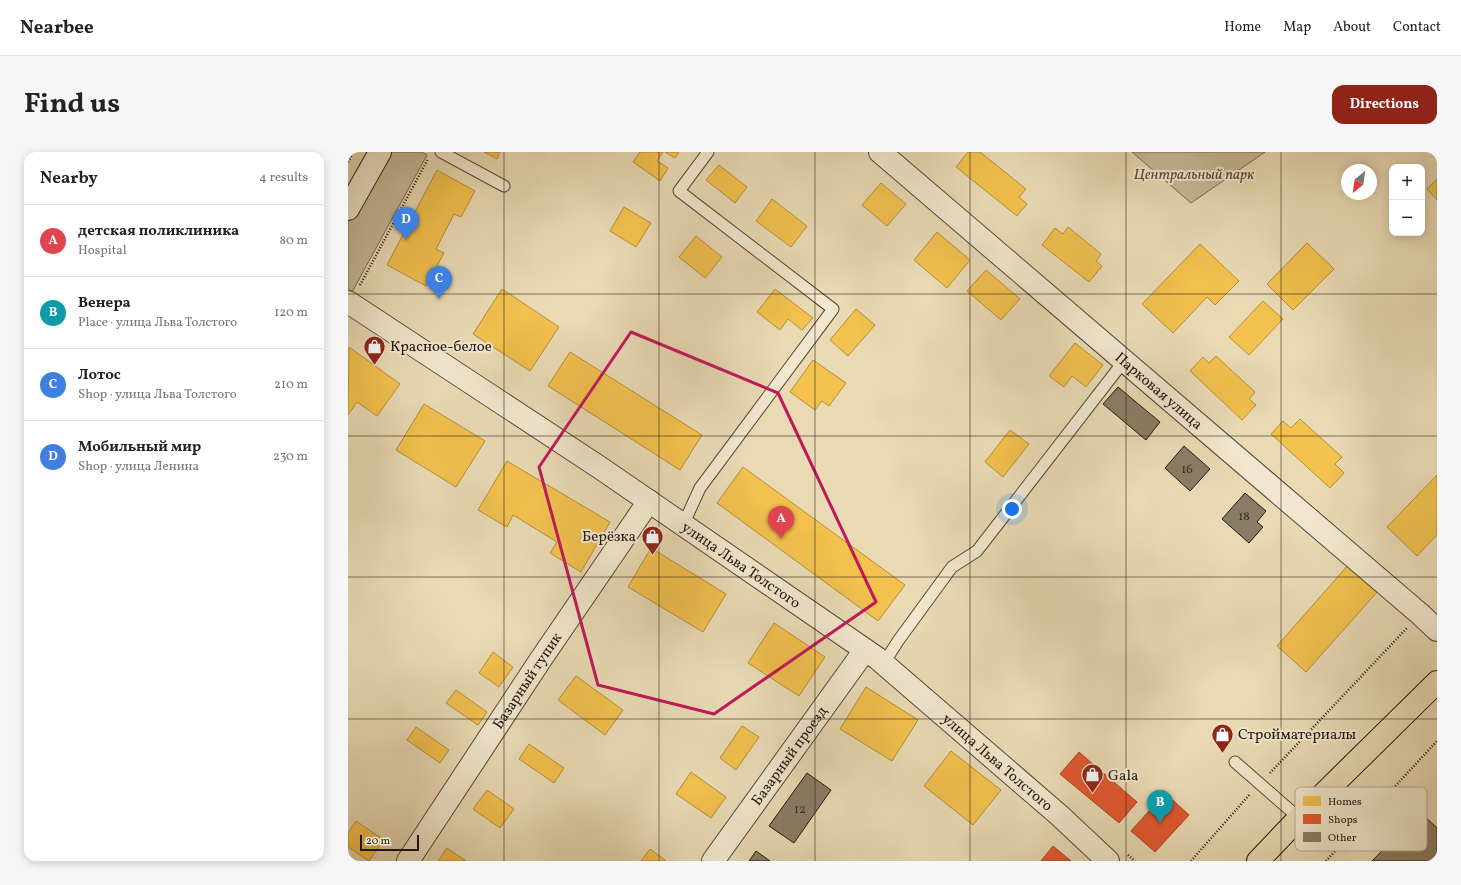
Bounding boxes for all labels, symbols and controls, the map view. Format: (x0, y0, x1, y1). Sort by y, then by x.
text: Nearbee (20, 15, 94, 41)
text: Home (1224, 18, 1261, 37)
text: Map (1283, 18, 1311, 37)
text: About (1333, 18, 1371, 37)
text: Contact (1393, 18, 1441, 37)
text: Find us (24, 85, 120, 124)
button: Directions (1332, 85, 1437, 124)
north arrow (1341, 164, 1377, 200)
map controls (1389, 164, 1425, 236)
button: + (1389, 164, 1425, 200)
park label: Центральный парк (1134, 165, 1255, 186)
text: Nearby (40, 167, 98, 190)
text: 4 results (259, 169, 308, 187)
button: − (1389, 200, 1425, 236)
pin: D (393, 207, 419, 240)
text: детская поликлиника (78, 221, 239, 242)
text: A (48, 232, 58, 250)
text: 80 m (279, 232, 308, 250)
text: Hospital (78, 242, 127, 260)
pin: C (426, 266, 452, 299)
text: Венера (78, 293, 131, 314)
text: B (49, 304, 57, 322)
text: 120 m (274, 304, 308, 322)
text: Place · улица Льва Толстого (78, 314, 237, 332)
shop icon: Красное-белое (361, 333, 387, 366)
place label: Красное-белое (390, 337, 492, 358)
street label: Парковая улица (1109, 348, 1206, 435)
text: Лотос (78, 365, 121, 386)
text: C (49, 376, 57, 394)
text: 210 m (274, 376, 308, 394)
text: Shop · улица Льва Толстого (78, 386, 237, 404)
text: Мобильный мир (78, 437, 201, 458)
text: D (48, 448, 58, 466)
text: 230 m (273, 448, 308, 466)
text: Shop · улица Ленина (78, 458, 199, 476)
house number: 16 (1181, 461, 1193, 479)
your location (1002, 499, 1022, 519)
pin: A (768, 506, 794, 539)
house number: 18 (1238, 508, 1250, 526)
street label: улица Льва Толстого (677, 518, 804, 614)
shop icon: Берёзка (639, 523, 665, 556)
place label: Берёзка (582, 527, 636, 548)
street label: Базарный тупик (488, 629, 568, 734)
street label: Базарный проезд (747, 702, 834, 810)
street label: улица Льва Толстого (937, 709, 1057, 817)
shop icon: Стройматериалы (1209, 721, 1235, 754)
place label: Стройматериалы (1238, 725, 1357, 746)
shop icon: Gala (1079, 762, 1105, 795)
place label: Gala (1108, 766, 1138, 787)
legend (1295, 787, 1427, 851)
pin: B (1147, 790, 1173, 823)
text: Homes (1328, 795, 1362, 810)
house number: 12 (794, 801, 806, 819)
text: Shops (1328, 813, 1358, 828)
text: Other (1328, 831, 1357, 846)
scale bar (360, 833, 419, 852)
text: 20 m (366, 834, 390, 849)

